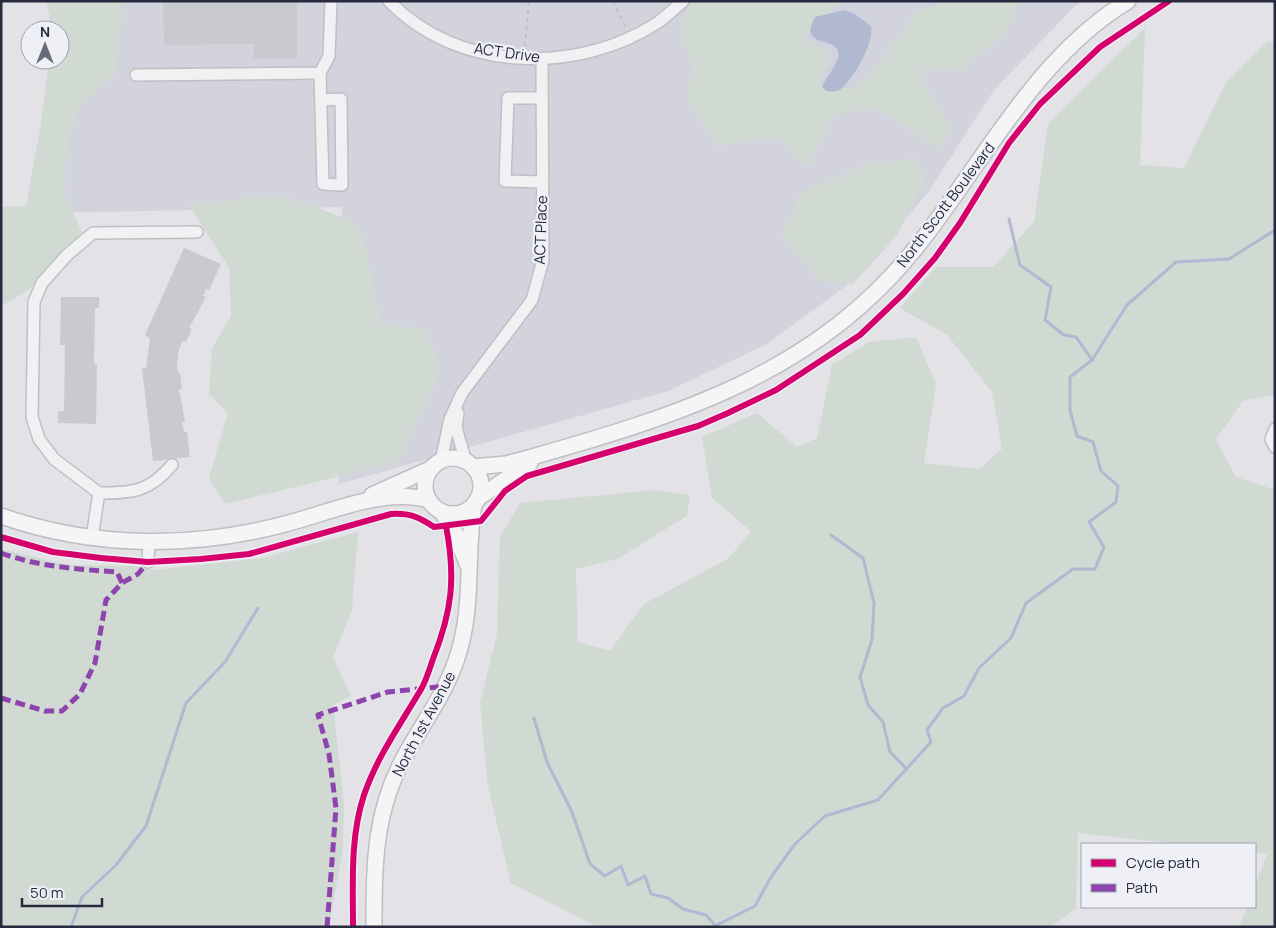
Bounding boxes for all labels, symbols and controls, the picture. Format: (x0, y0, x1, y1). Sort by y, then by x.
north arrow (20, 20, 70, 70)
text: N (40, 22, 50, 41)
street label: ACT Drive (473, 37, 542, 68)
street label: North Scott Boulevard (892, 138, 1000, 271)
street label: ACT Place (529, 195, 552, 265)
street label: North 1st Avenue (387, 667, 460, 780)
legend (1081, 843, 1256, 908)
text: Cycle path (1126, 852, 1200, 873)
scale bar (22, 876, 102, 908)
text: Path (1126, 877, 1158, 898)
text: 50 m (30, 882, 64, 903)

